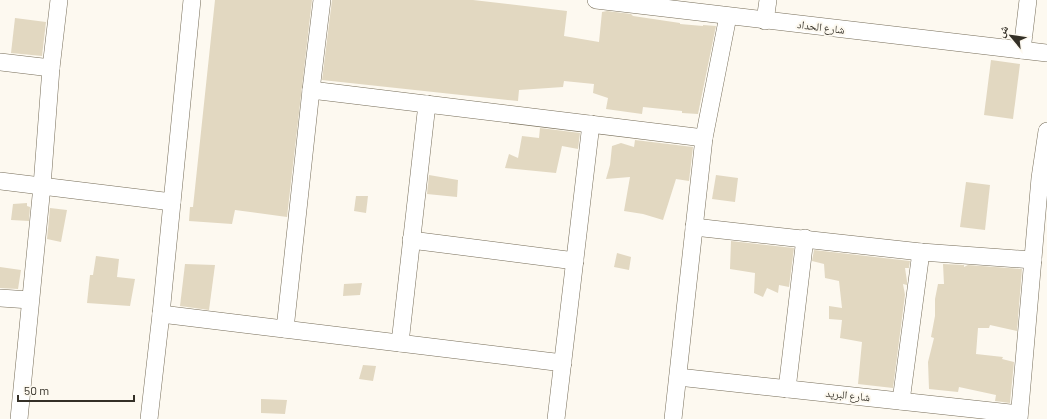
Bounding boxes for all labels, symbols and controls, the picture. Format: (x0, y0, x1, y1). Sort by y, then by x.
north arrow (991, 16, 1031, 56)
street label: شارع الحداد (796, 17, 846, 37)
text: ش (993, 22, 1012, 40)
scale bar (18, 377, 134, 403)
text: 50 m (24, 383, 49, 397)
street label: شارع البريد (825, 386, 871, 404)

